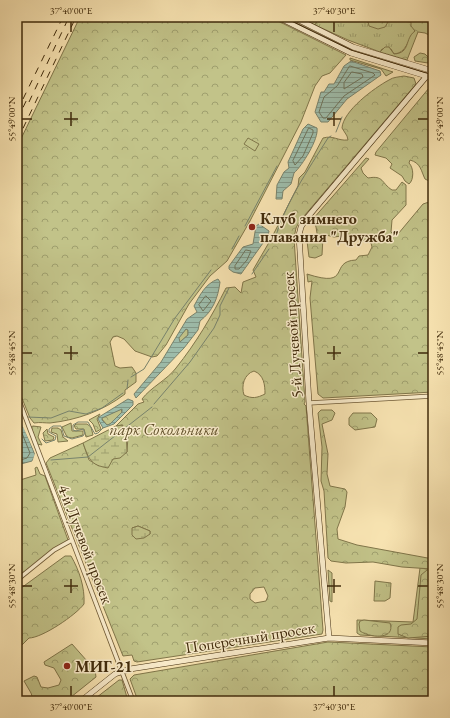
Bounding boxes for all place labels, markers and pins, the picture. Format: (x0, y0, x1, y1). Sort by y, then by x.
place label: Клуб зимнего плавания "Дружба" (260, 208, 399, 247)
marker: Клуб зимнего плавания "Дружба" (247, 222, 257, 232)
place label: МИГ-21 (75, 656, 133, 677)
marker: МИГ-21 (62, 661, 72, 671)

